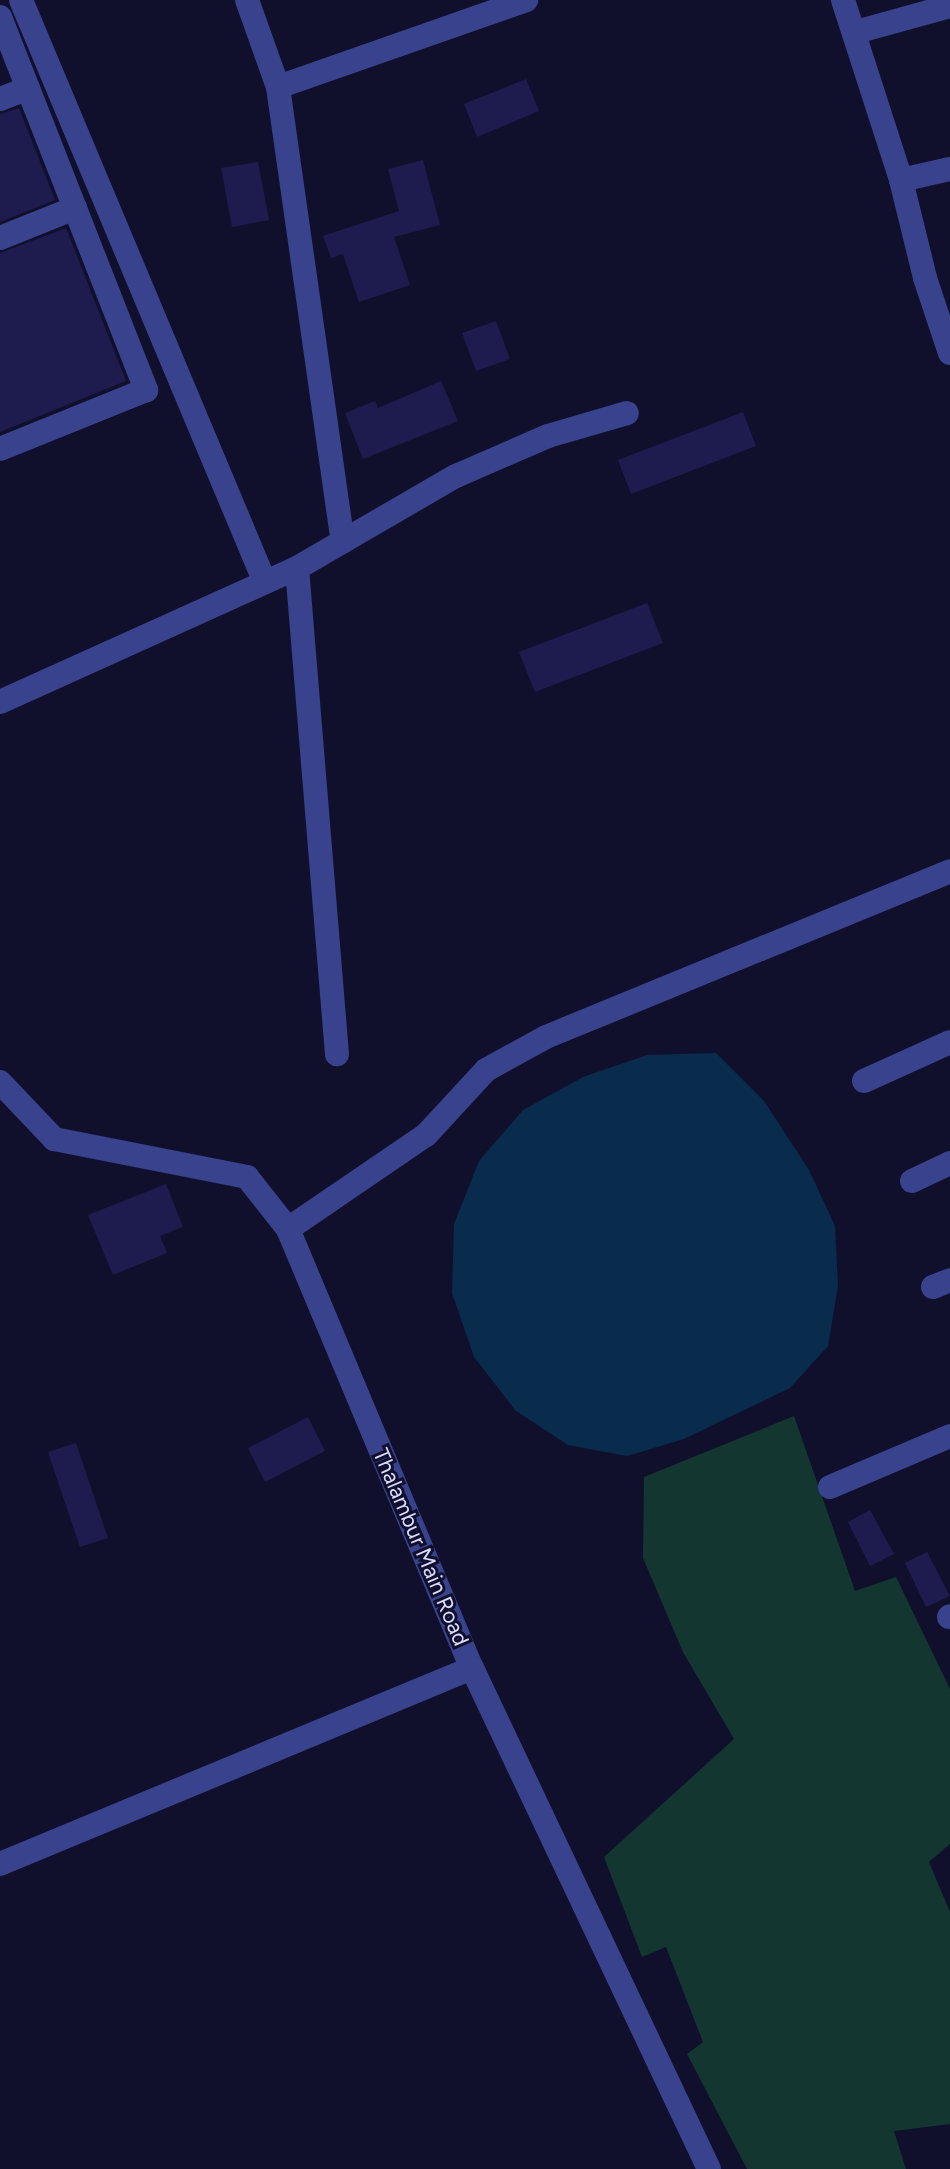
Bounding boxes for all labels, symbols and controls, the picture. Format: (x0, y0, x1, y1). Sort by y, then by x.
street label: Thalambur Main Road (367, 1444, 475, 1650)

